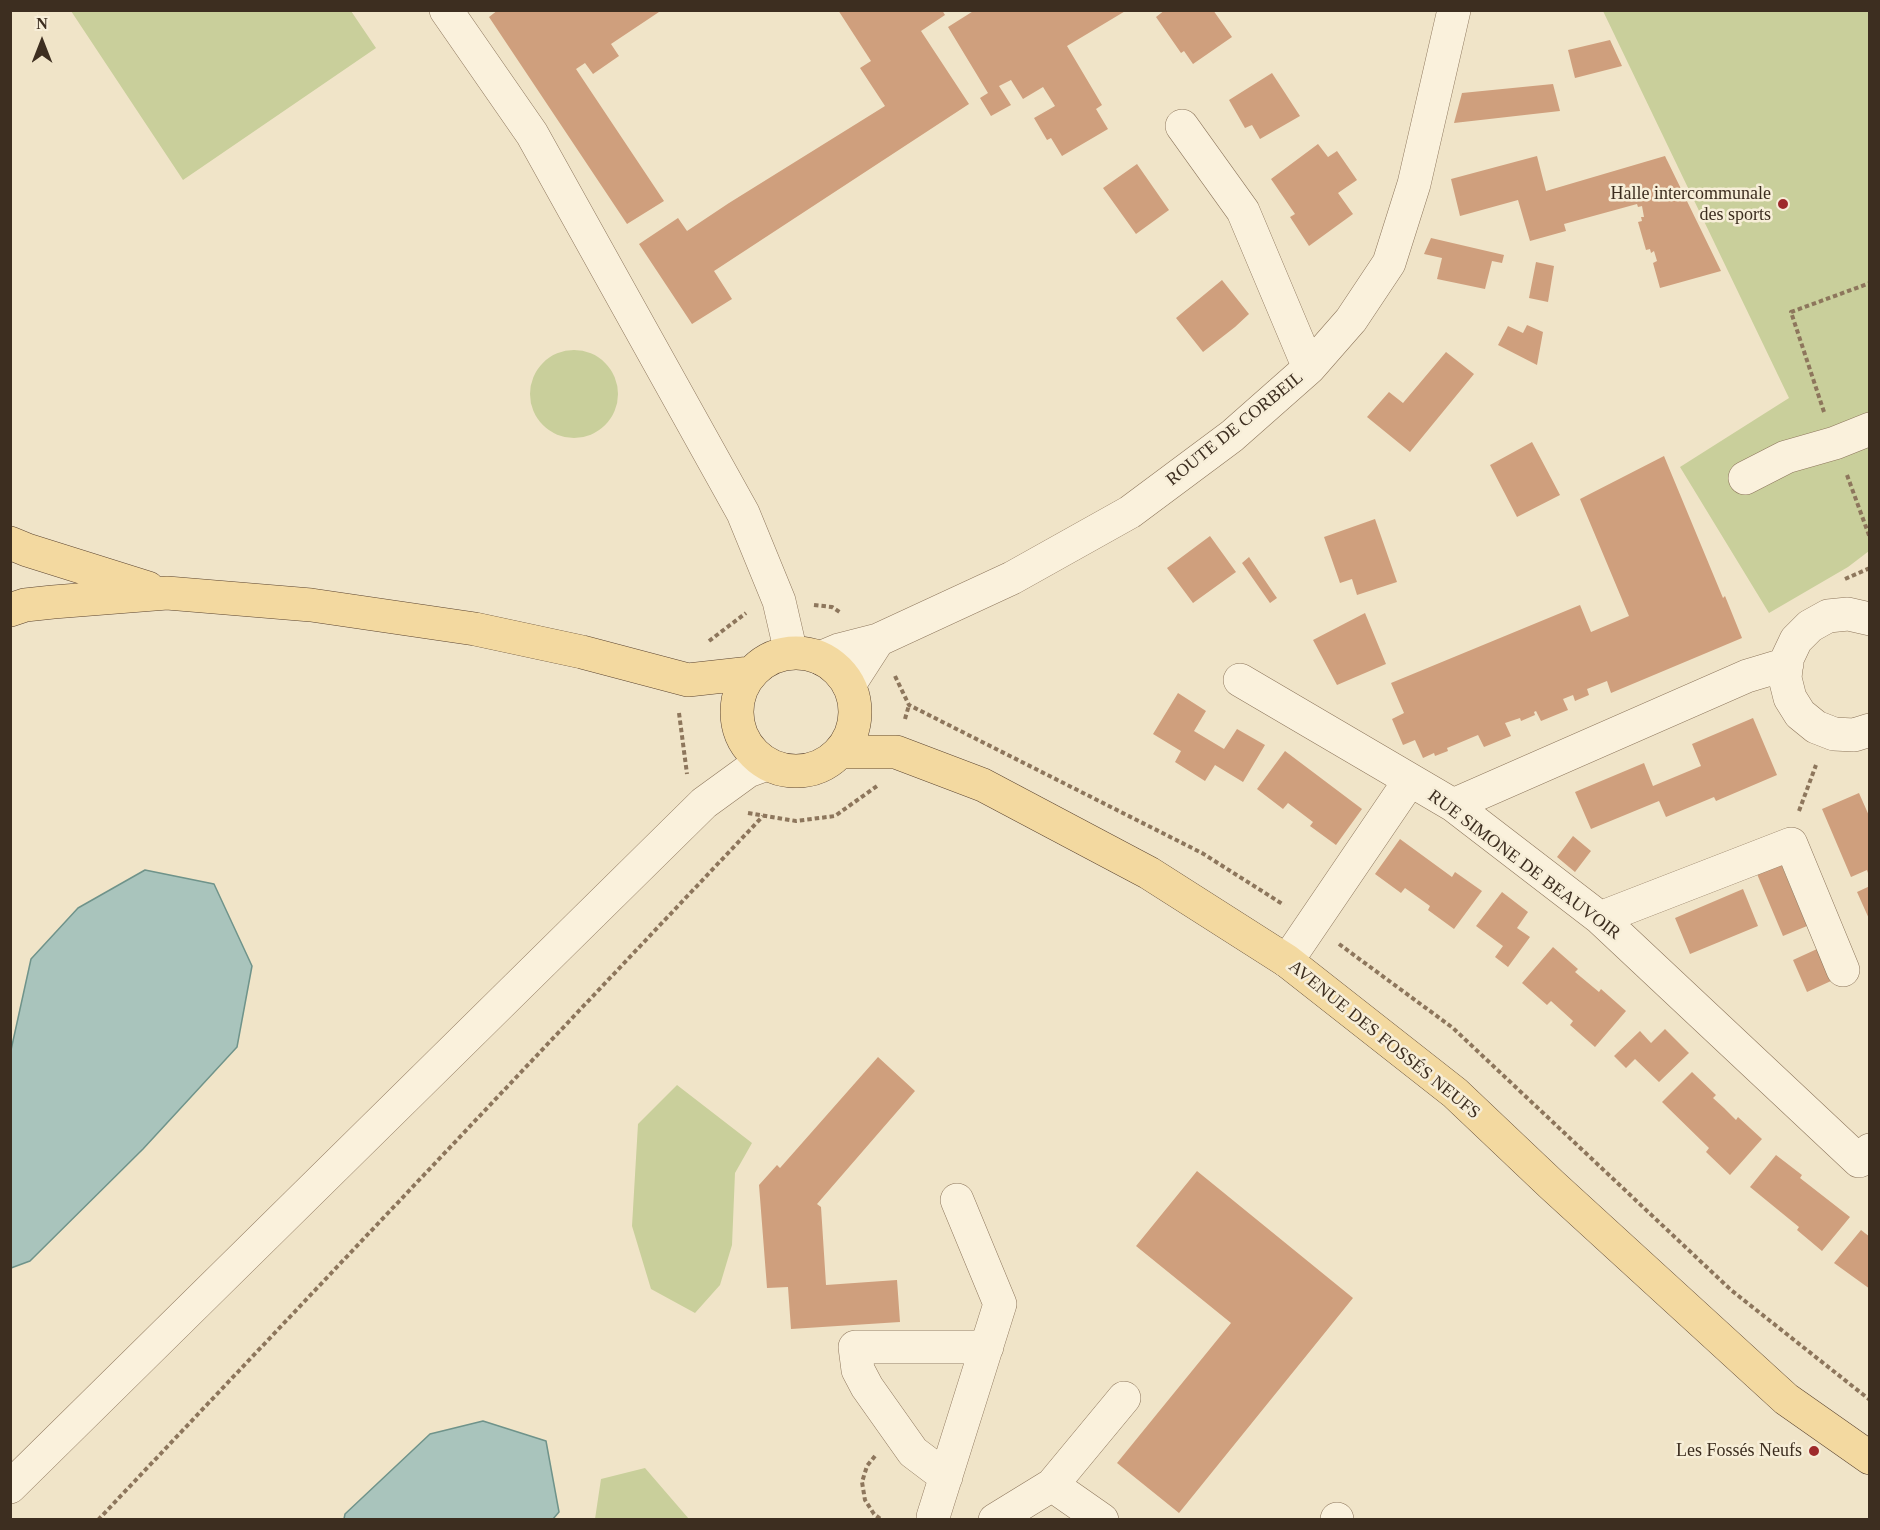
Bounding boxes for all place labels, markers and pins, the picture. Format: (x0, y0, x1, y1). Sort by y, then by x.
place label: Halle intercommunale des sports (1611, 183, 1771, 226)
marker: Halle intercommunale des sports (1776, 197, 1790, 211)
place label: Les Fossés Neufs (1676, 1440, 1802, 1462)
marker: Les Fossés Neufs (1807, 1444, 1821, 1458)

